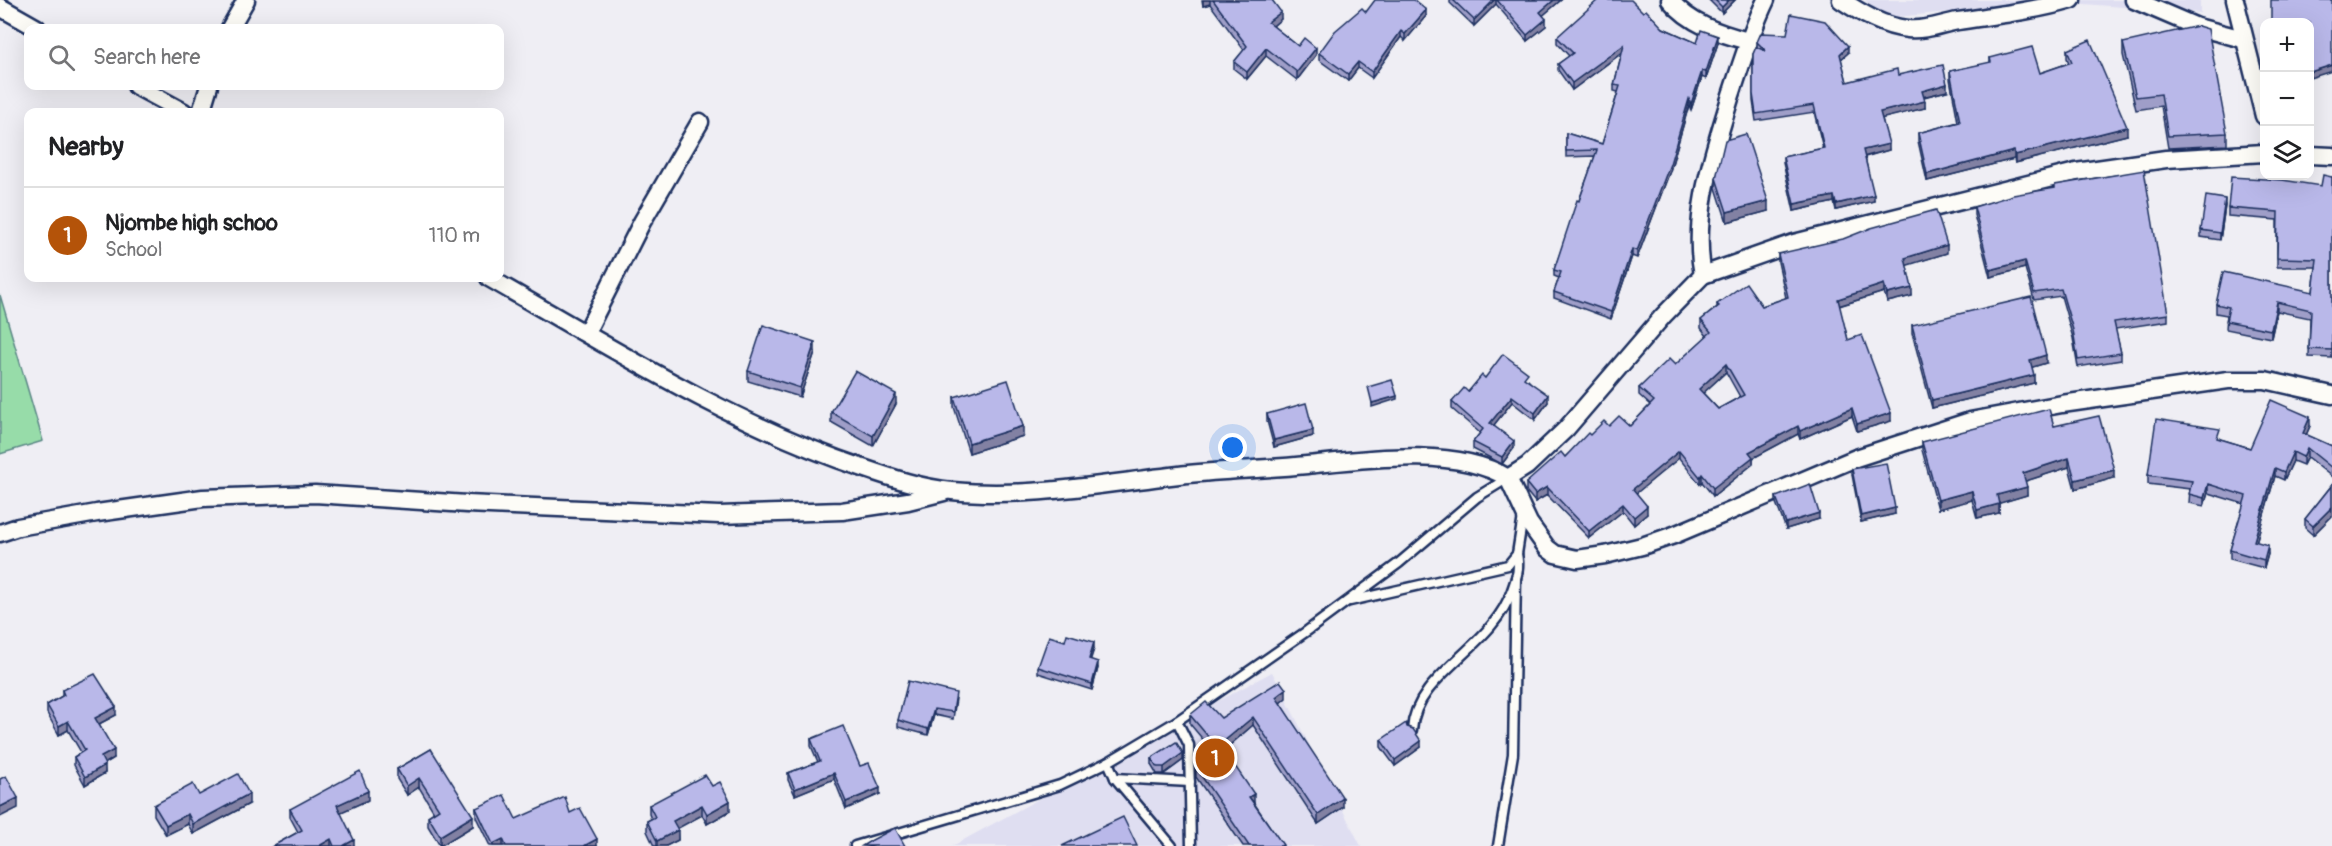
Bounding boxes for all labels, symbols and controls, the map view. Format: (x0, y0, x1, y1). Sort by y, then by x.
map controls (2260, 18, 2314, 180)
button: + (2260, 18, 2314, 72)
search box (24, 24, 504, 90)
icon: search (45, 41, 78, 74)
text: Search here (93, 43, 200, 71)
button: − (2260, 72, 2314, 126)
button: layers (2260, 126, 2314, 180)
text: Nearby (48, 131, 124, 163)
text: Njombe high schoo (105, 209, 278, 237)
text: 1 (64, 223, 71, 248)
text: 110 m (429, 223, 480, 248)
text: School (105, 237, 162, 262)
your location (1218, 433, 1247, 462)
pin: 1 (1196, 736, 1234, 780)

